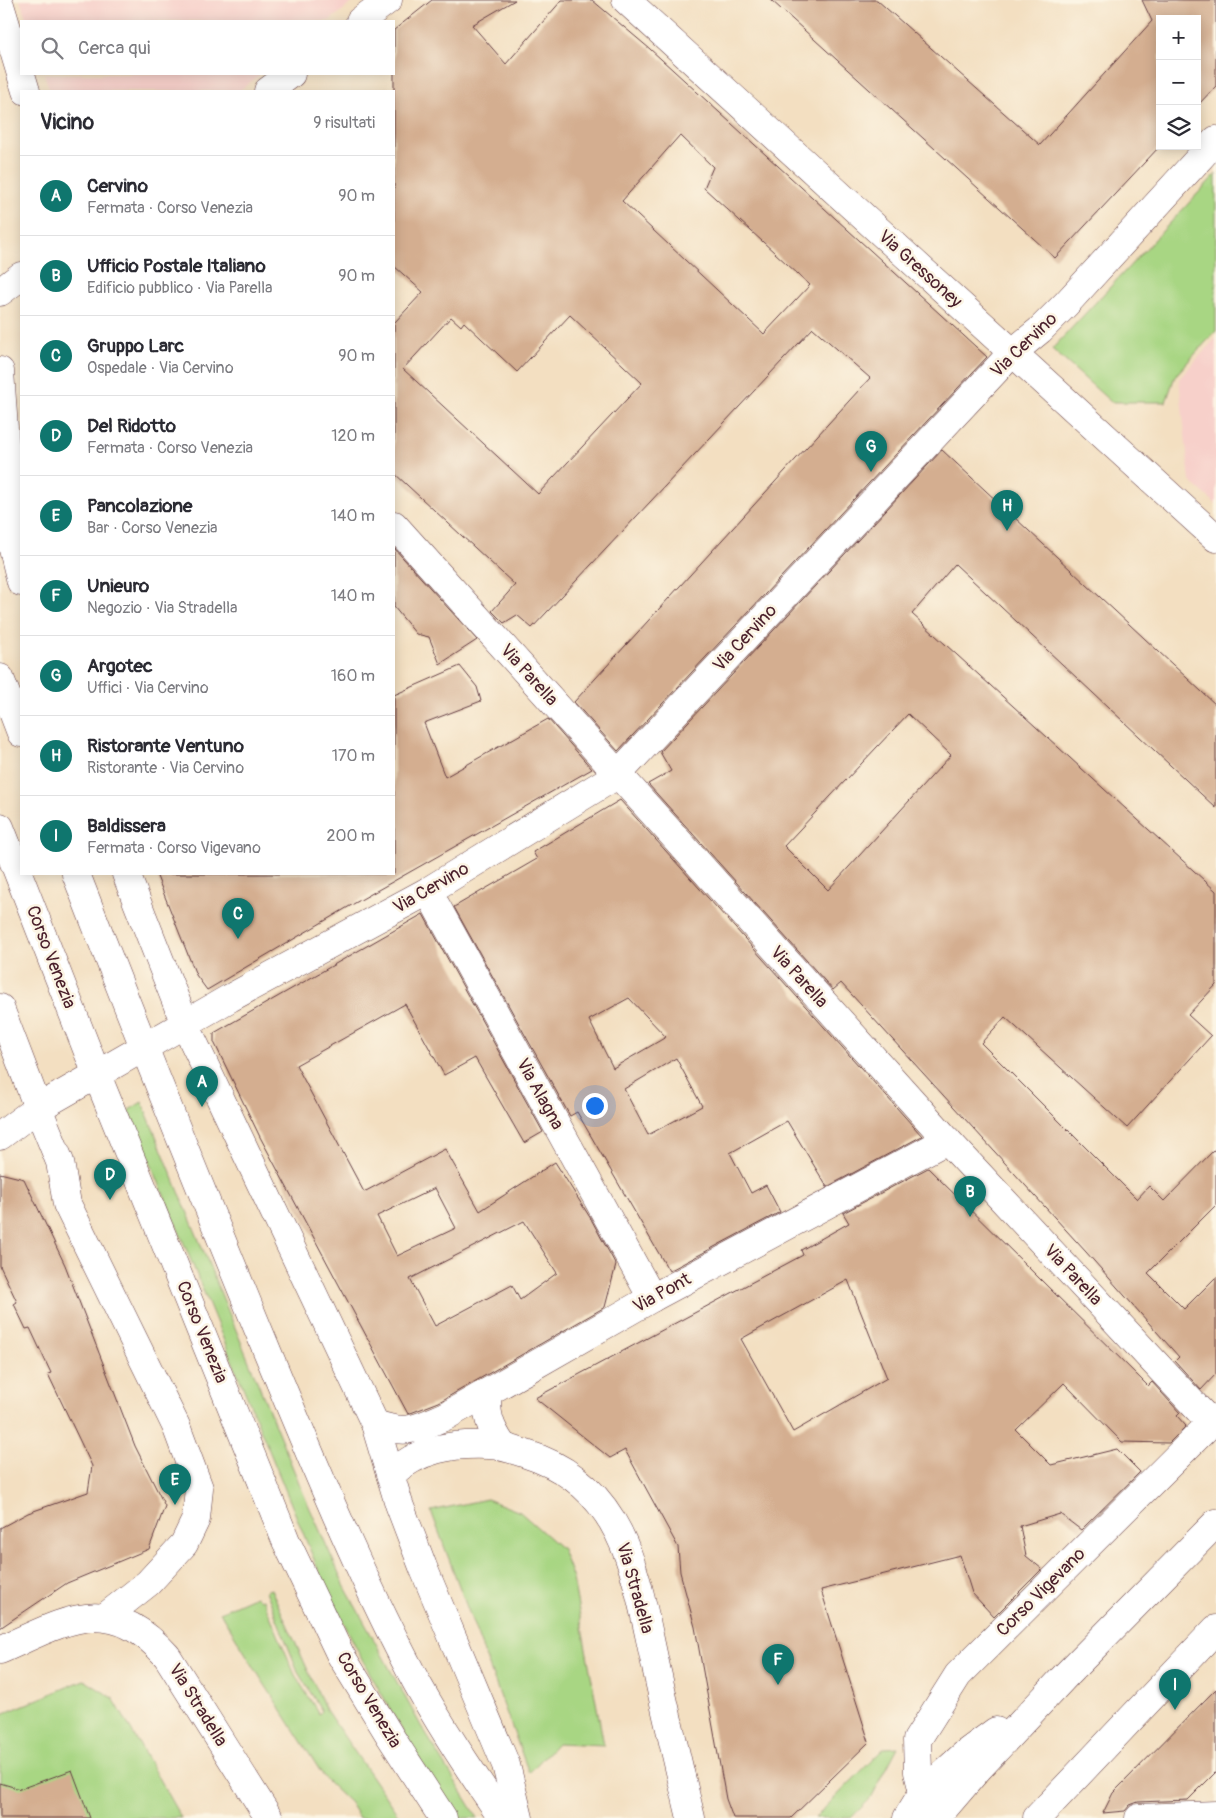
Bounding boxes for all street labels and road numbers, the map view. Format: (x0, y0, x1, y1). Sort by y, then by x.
street label: Via Gressoney (873, 225, 967, 313)
street label: Via Cervino (986, 307, 1062, 382)
street label: Via Cervino (708, 599, 782, 677)
street label: Via Parella (495, 639, 563, 711)
street label: Via Cervino (389, 857, 473, 919)
street label: Corso Venezia (21, 902, 81, 1012)
street label: Via Parella (765, 941, 833, 1013)
street label: Via Alagna (511, 1054, 569, 1134)
street label: Via Parella (1039, 1239, 1107, 1311)
street label: Via Pont (629, 1267, 696, 1318)
street label: Corso Venezia (171, 1278, 233, 1386)
street label: Via Stradella (611, 1540, 659, 1636)
street label: Corso Vigevano (992, 1542, 1091, 1641)
street label: Corso Venezia (331, 1648, 407, 1752)
street label: Via Stradella (163, 1659, 233, 1751)

